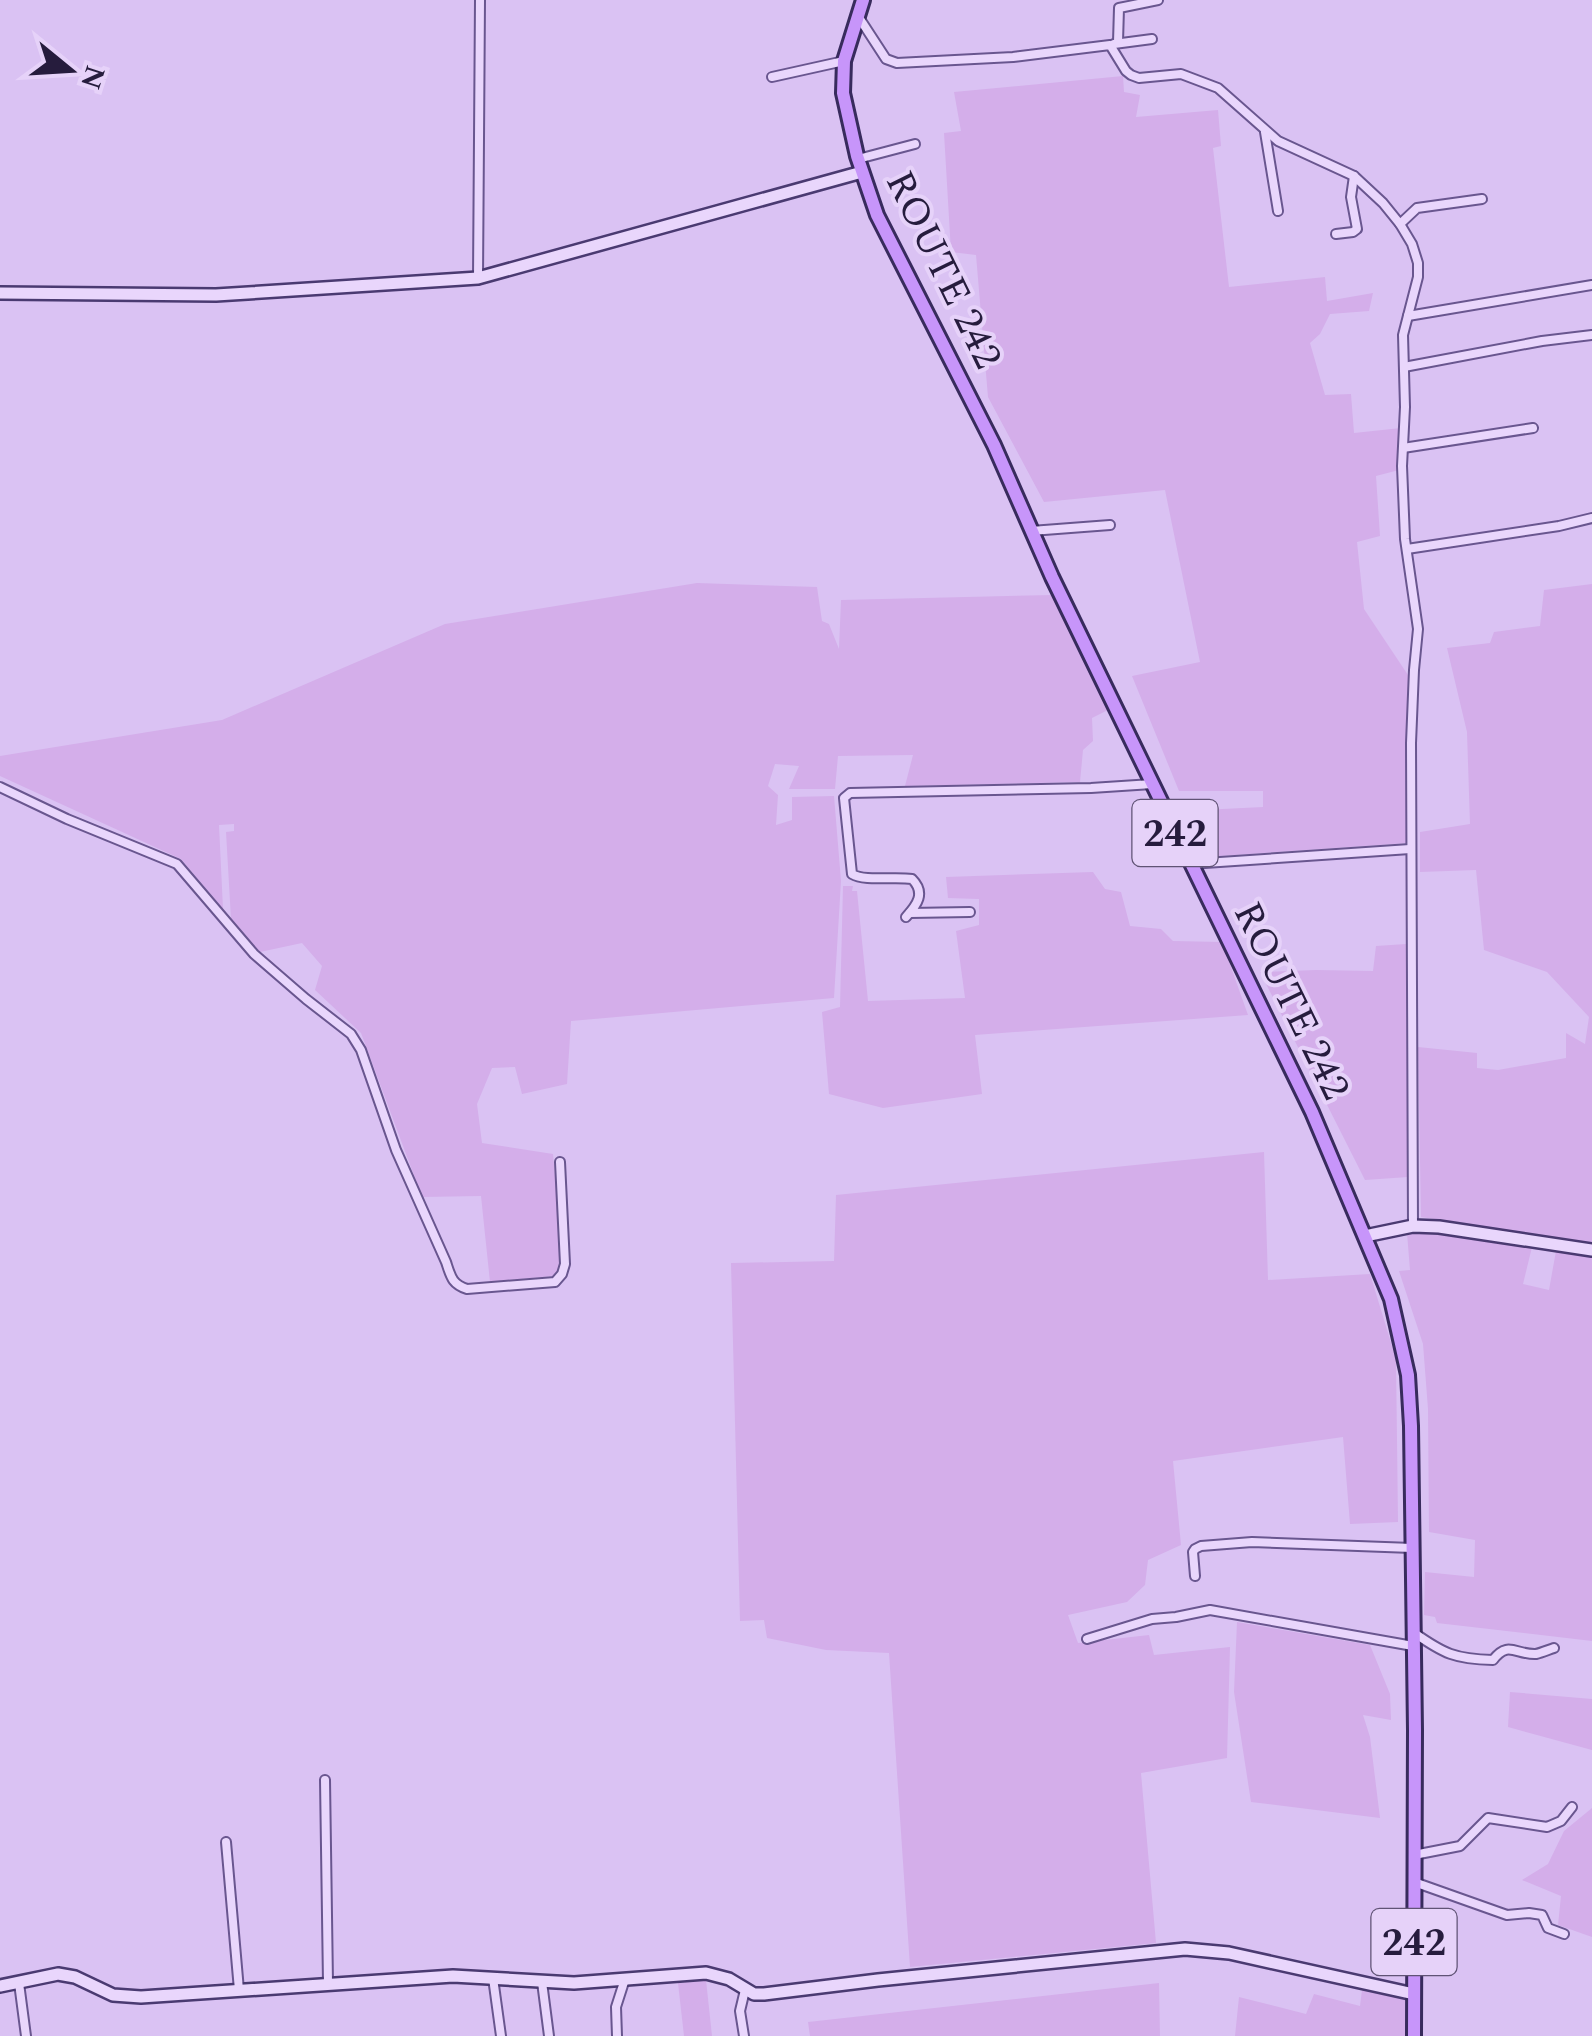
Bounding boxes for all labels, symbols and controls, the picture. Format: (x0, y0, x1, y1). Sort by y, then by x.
north arrow (20, 20, 120, 120)
text: N (68, 60, 116, 95)
street label: ROUTE 242 (868, 161, 1017, 380)
road number: 242 (1132, 800, 1218, 866)
street label: ROUTE 242 (1216, 892, 1365, 1111)
road number: 242 (1372, 1909, 1456, 1975)

